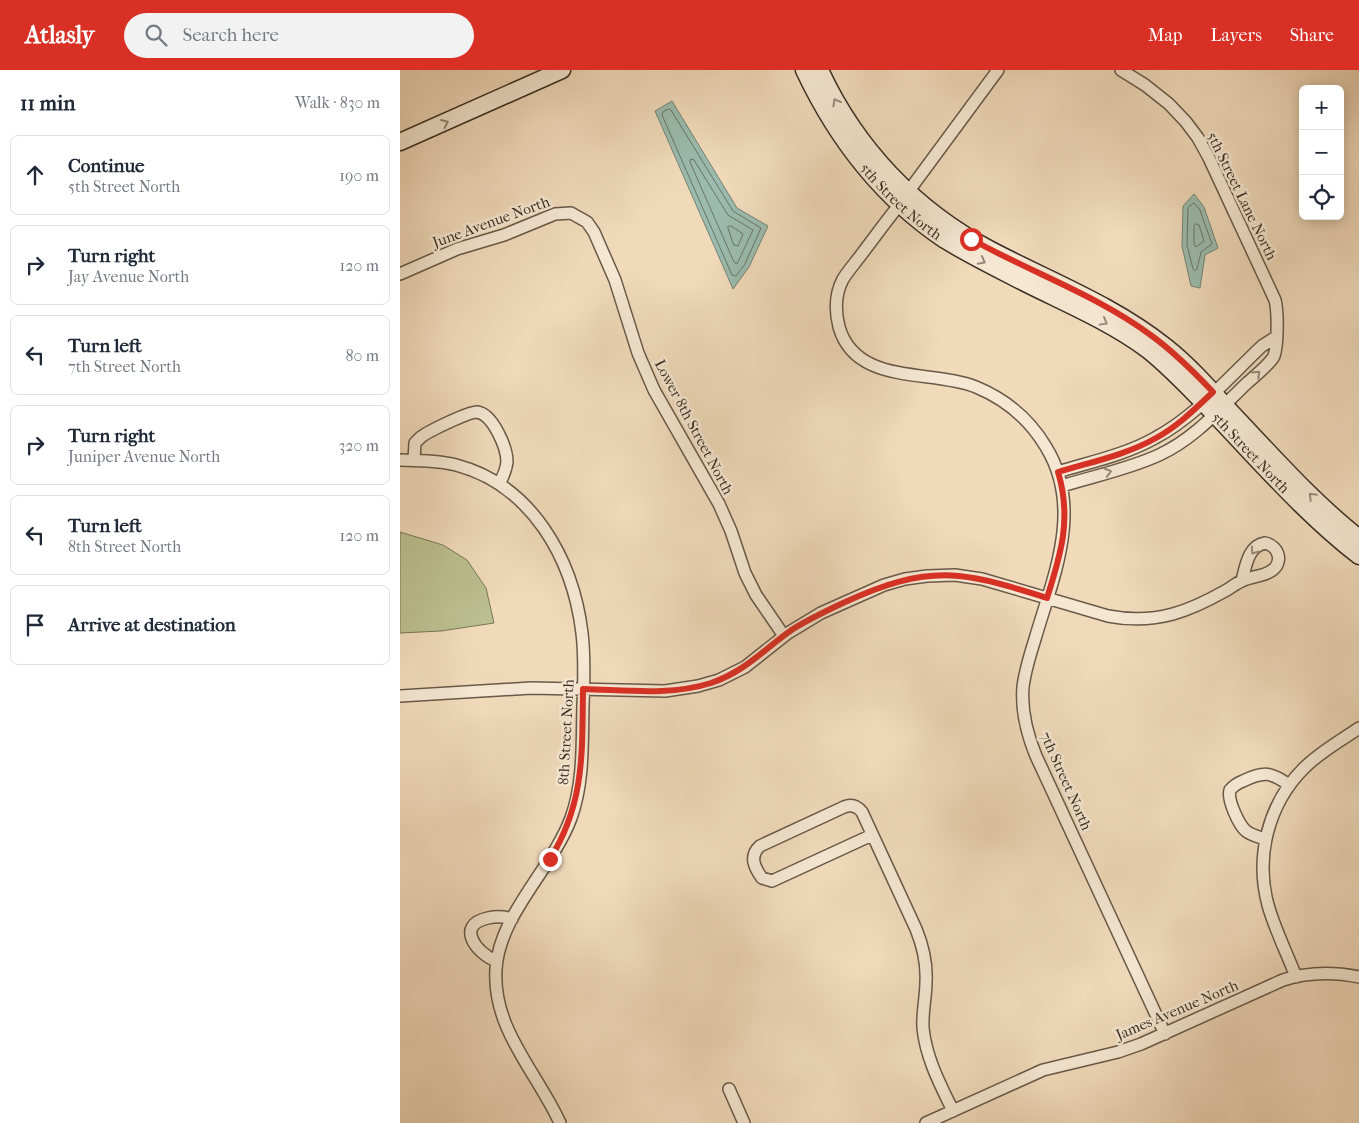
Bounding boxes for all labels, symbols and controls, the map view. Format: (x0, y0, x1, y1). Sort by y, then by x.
search box (124, 13, 474, 58)
text: Atlasly (25, 21, 94, 49)
icon: search (142, 21, 170, 49)
text: Search here (182, 24, 279, 46)
text: Map (1148, 25, 1182, 46)
text: Layers (1210, 25, 1262, 46)
text: Share (1290, 25, 1334, 46)
map controls (1299, 85, 1344, 220)
button: + (1299, 85, 1344, 130)
text: 11 min (20, 91, 75, 115)
text: Walk · 830 m (295, 93, 380, 112)
one-way arrow (833, 99, 843, 108)
one-way arrow (440, 119, 449, 130)
street label: 5th Street Lane North (1203, 129, 1281, 264)
button: − (1299, 130, 1344, 175)
text: Continue (68, 155, 144, 177)
street label: 5th Street North (856, 159, 946, 244)
icon: ahead (21, 161, 49, 189)
text: 190 m (339, 166, 379, 185)
button: locate (1299, 175, 1344, 220)
text: 5th Street North (68, 177, 180, 196)
street label: June Avenue North (429, 192, 553, 252)
route start (960, 228, 983, 251)
text: Turn right (68, 245, 155, 267)
icon: right (21, 251, 49, 279)
one-way arrow (977, 255, 986, 265)
text: 120 m (340, 256, 379, 275)
text: Jay Avenue North (68, 267, 189, 286)
one-way arrow (1099, 316, 1108, 326)
text: Turn left (68, 335, 142, 357)
icon: left (21, 341, 49, 369)
text: 80 m (345, 346, 379, 365)
street label: Lower 8th Street North (651, 356, 738, 498)
text: 7th Street North (68, 357, 181, 376)
one-way arrow (1251, 371, 1260, 380)
street label: 5th Street North (1208, 408, 1294, 497)
text: Turn right (68, 425, 155, 447)
icon: right (21, 431, 49, 459)
text: 320 m (339, 436, 379, 455)
text: Juniper Avenue North (68, 447, 220, 466)
one-way arrow (1104, 468, 1112, 478)
one-way arrow (1309, 493, 1318, 502)
text: Turn left (68, 515, 142, 537)
icon: left (21, 521, 49, 549)
text: 120 m (340, 526, 379, 545)
text: 8th Street North (68, 537, 181, 556)
one-way arrow (1251, 546, 1260, 555)
icon: arrive (21, 611, 49, 639)
text: Arrive at destination (68, 614, 236, 636)
street label: 8th Street North (554, 678, 578, 785)
street label: 7th Street North (1036, 729, 1096, 834)
route end (539, 848, 562, 871)
street label: James Avenue North (1112, 976, 1241, 1044)

